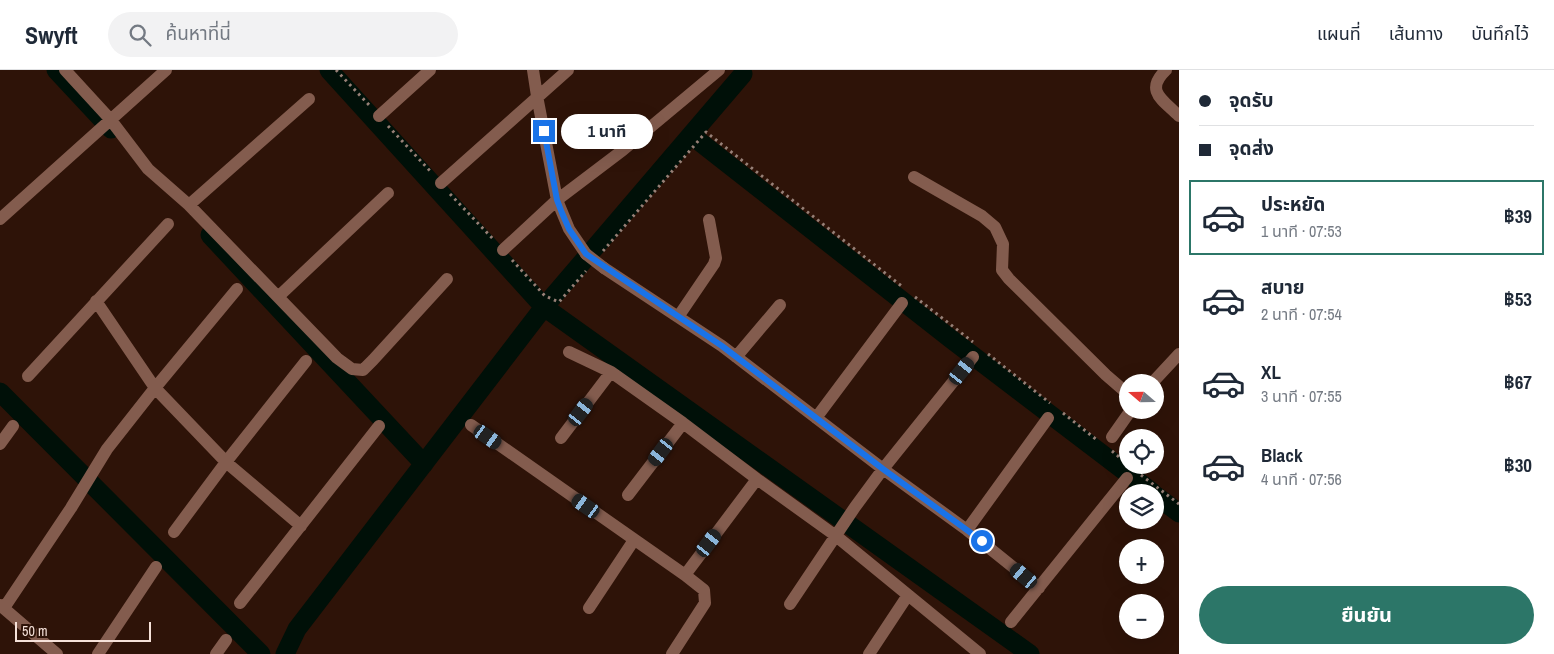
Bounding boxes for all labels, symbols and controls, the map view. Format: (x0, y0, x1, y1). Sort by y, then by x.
search box (108, 12, 458, 57)
text: Swyft (25, 19, 78, 51)
text: ค้นหาที่นี่ (166, 20, 231, 46)
icon: search (126, 21, 154, 49)
text: แผนที่ (1317, 21, 1361, 46)
text: เส้นทาง (1389, 21, 1443, 46)
text: บันทึกไว้ (1471, 21, 1529, 46)
text: จุดรับ (1229, 87, 1274, 113)
callout: 1 นาที (562, 114, 654, 148)
route end (533, 120, 555, 142)
text: 1 นาที (588, 120, 626, 142)
text: จุดส่ง (1229, 135, 1274, 161)
text: ประหยัด (1261, 191, 1325, 217)
icon: car (1201, 195, 1246, 240)
text: ฿39 (1504, 203, 1532, 229)
text: 1 นาที · 07:53 (1261, 220, 1342, 242)
text: สบาย (1261, 274, 1305, 300)
icon: car (1201, 278, 1246, 323)
text: ฿53 (1504, 286, 1532, 312)
text: 2 นาที · 07:54 (1261, 303, 1342, 325)
car (946, 355, 977, 387)
text: XL (1261, 359, 1281, 385)
icon: car (1201, 361, 1246, 406)
text: ฿67 (1504, 369, 1532, 395)
north arrow (1119, 374, 1164, 419)
map controls (1119, 374, 1164, 639)
text: 3 นาที · 07:55 (1261, 385, 1342, 407)
car (565, 396, 596, 428)
car (471, 422, 504, 452)
button: locate (1119, 429, 1164, 474)
car (645, 436, 676, 468)
text: Black (1261, 442, 1303, 468)
icon: car (1201, 444, 1246, 489)
text: ฿30 (1504, 452, 1532, 478)
text: 4 นาที · 07:56 (1261, 468, 1342, 490)
button: layers (1119, 484, 1164, 529)
car (569, 491, 602, 521)
car (693, 527, 724, 559)
route start (971, 530, 993, 552)
button: + (1119, 539, 1164, 584)
car (1007, 561, 1040, 591)
button: ยืนยัน (1199, 586, 1534, 644)
button: − (1119, 594, 1164, 639)
scale bar (15, 619, 151, 642)
text: 50 m (22, 622, 48, 640)

